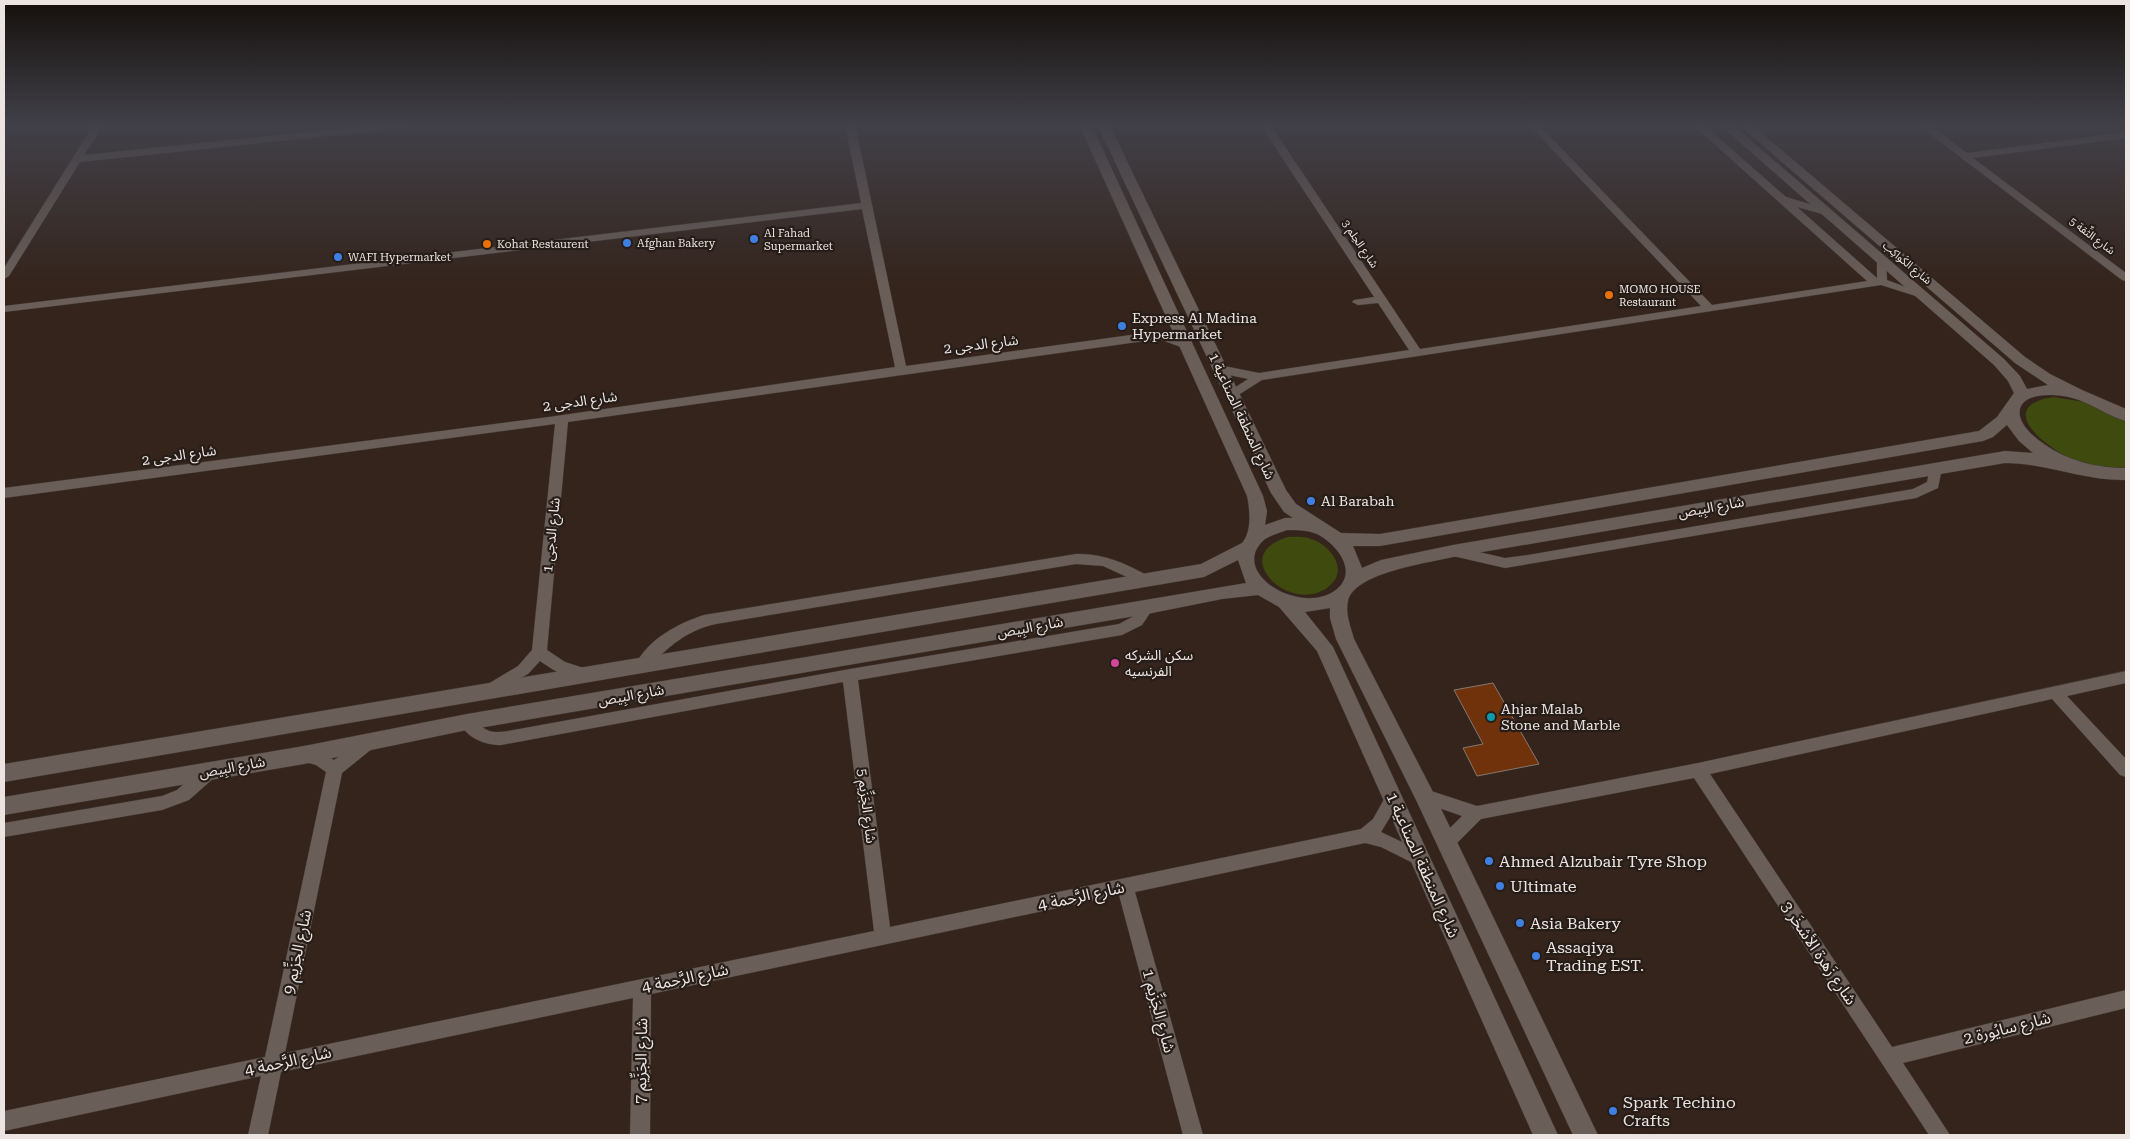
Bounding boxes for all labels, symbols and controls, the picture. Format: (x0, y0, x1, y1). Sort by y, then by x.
street label: شارع الثِّقة 5 (2066, 213, 2119, 258)
street label: شارع الحِلم 3 (1338, 218, 1381, 272)
place label: Al Fahad Supermarket (764, 227, 833, 253)
marker: Al Fahad Supermarket (748, 233, 760, 245)
marker: Afghan Bakery (621, 237, 633, 249)
place label: Afghan Bakery (637, 237, 716, 250)
marker: Kohat Restaurent (481, 238, 493, 250)
place label: Kohat Restaurent (497, 238, 589, 251)
street label: شارع الكَواكِب (1879, 239, 1934, 288)
marker: WAFI Hypermarket (332, 251, 344, 263)
place label: WAFI Hypermarket (348, 251, 451, 264)
place label: MOMO HOUSE Restaurant (1619, 283, 1701, 309)
marker: MOMO HOUSE Restaurant (1603, 289, 1615, 301)
place label: Express Al Madina Hypermarket (1132, 310, 1257, 342)
marker: Express Al Madina Hypermarket (1116, 320, 1128, 332)
street label: شارع الدجى 2 (943, 331, 1020, 359)
street label: شارع المنطقة الصناعية 1 (1203, 350, 1278, 483)
street label: شارع الدجى 2 (542, 388, 619, 417)
street label: شارع الدجى 2 (141, 442, 218, 471)
place label: Al Barabah (1321, 493, 1394, 509)
street label: شارع البِيص (1677, 493, 1746, 524)
marker: Al Barabah (1305, 495, 1317, 507)
street label: شارع الدجى 1 (539, 497, 566, 574)
street label: شارع البِيص (996, 613, 1065, 644)
place label: سكن الشركه الفرنسيه (1125, 647, 1193, 680)
marker: سكن الشركه الفرنسيه (1109, 657, 1121, 669)
street label: شارع البِيص (597, 681, 666, 712)
place label: Ahjar Malab Stone and Marble (1501, 701, 1621, 733)
marker: Ahjar Malab Stone and Marble (1485, 711, 1497, 723)
street label: شارع البِيص (198, 753, 267, 784)
street label: شارع الجَزِّيم 5 (851, 767, 881, 845)
street label: شارع المنطقة الصناعية 1 (1380, 789, 1464, 942)
place label: Ahmed Alzubair Tyre Shop (1499, 852, 1707, 871)
marker: Ahmed Alzubair Tyre Shop (1483, 855, 1495, 867)
place label: Ultimate (1510, 877, 1577, 896)
street label: شارع الرَّحمة 4 (1036, 878, 1127, 917)
marker: Ultimate (1494, 880, 1506, 892)
street label: شارع زَهرة الأشخَر 3 (1775, 897, 1861, 1010)
street label: شارع الجَزِّيم 9 (276, 907, 318, 997)
place label: Asia Bakery (1530, 914, 1621, 933)
marker: Asia Bakery (1514, 917, 1526, 929)
place label: Assaqiya Trading EST. (1546, 938, 1644, 975)
marker: Assaqiya Trading EST. (1530, 950, 1542, 962)
street label: شارع الرَّحمة 4 (640, 960, 731, 999)
street label: شارع الجَزِّيم 1 (1136, 966, 1182, 1056)
street label: شارع سايُورة 2 (1961, 1008, 2053, 1051)
street label: شارع الجَزِّيم 7 (628, 1018, 654, 1104)
street label: شارع الرَّحمة 4 (243, 1043, 334, 1082)
place label: Spark Techino Crafts (1623, 1093, 1736, 1130)
marker: Spark Techino Crafts (1607, 1105, 1619, 1117)

